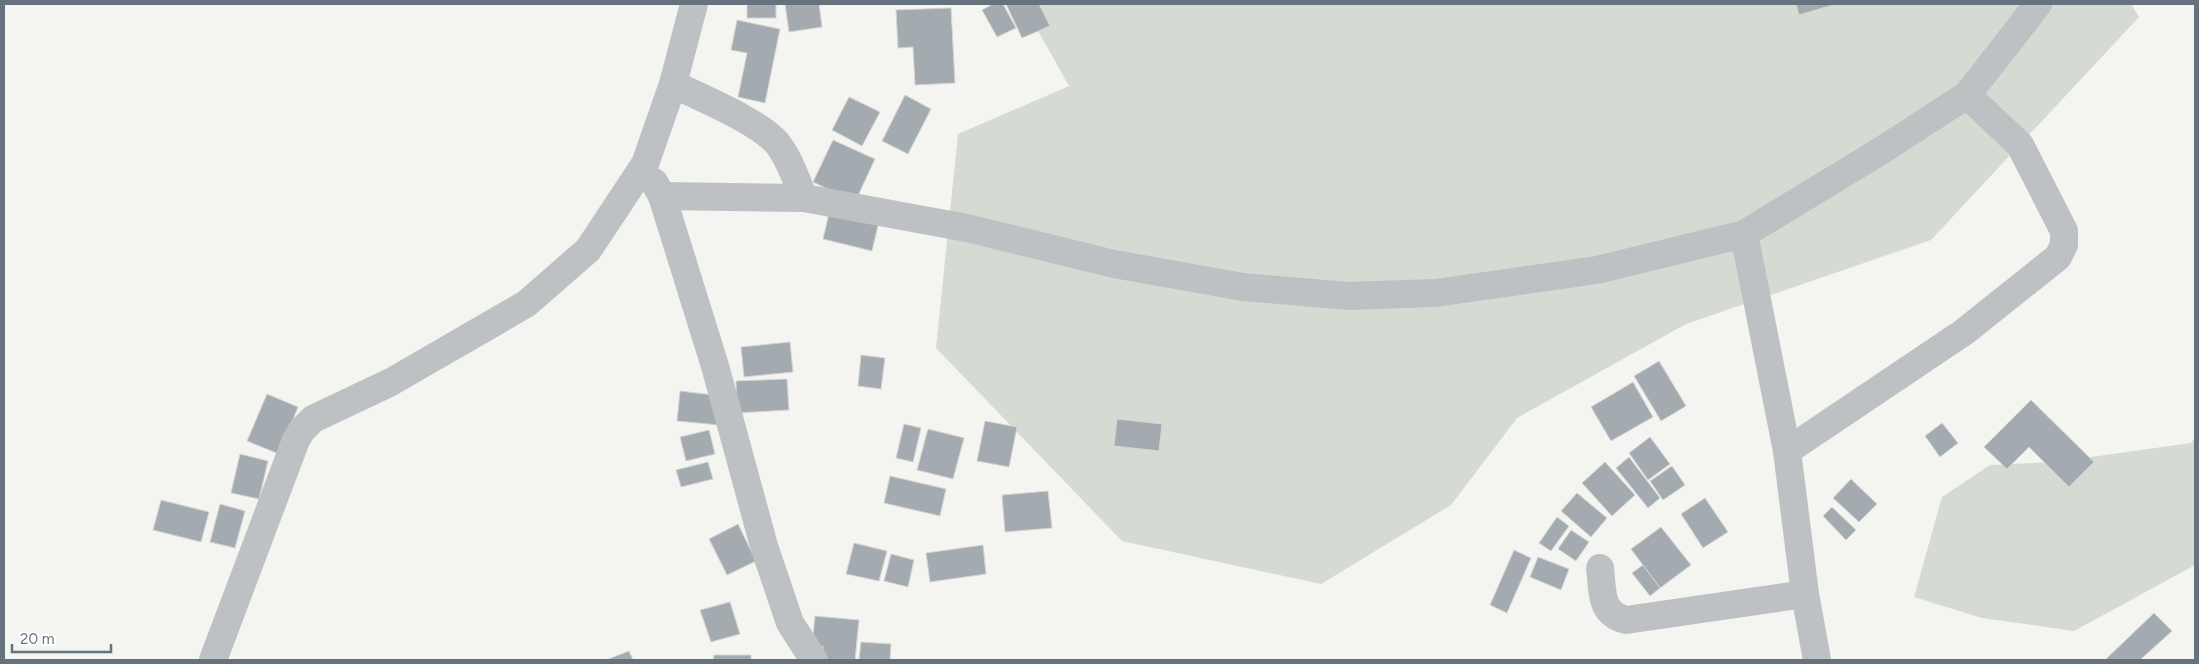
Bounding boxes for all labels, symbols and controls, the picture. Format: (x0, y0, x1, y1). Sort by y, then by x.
scale bar (12, 622, 111, 654)
text: 20 m (20, 630, 54, 648)

